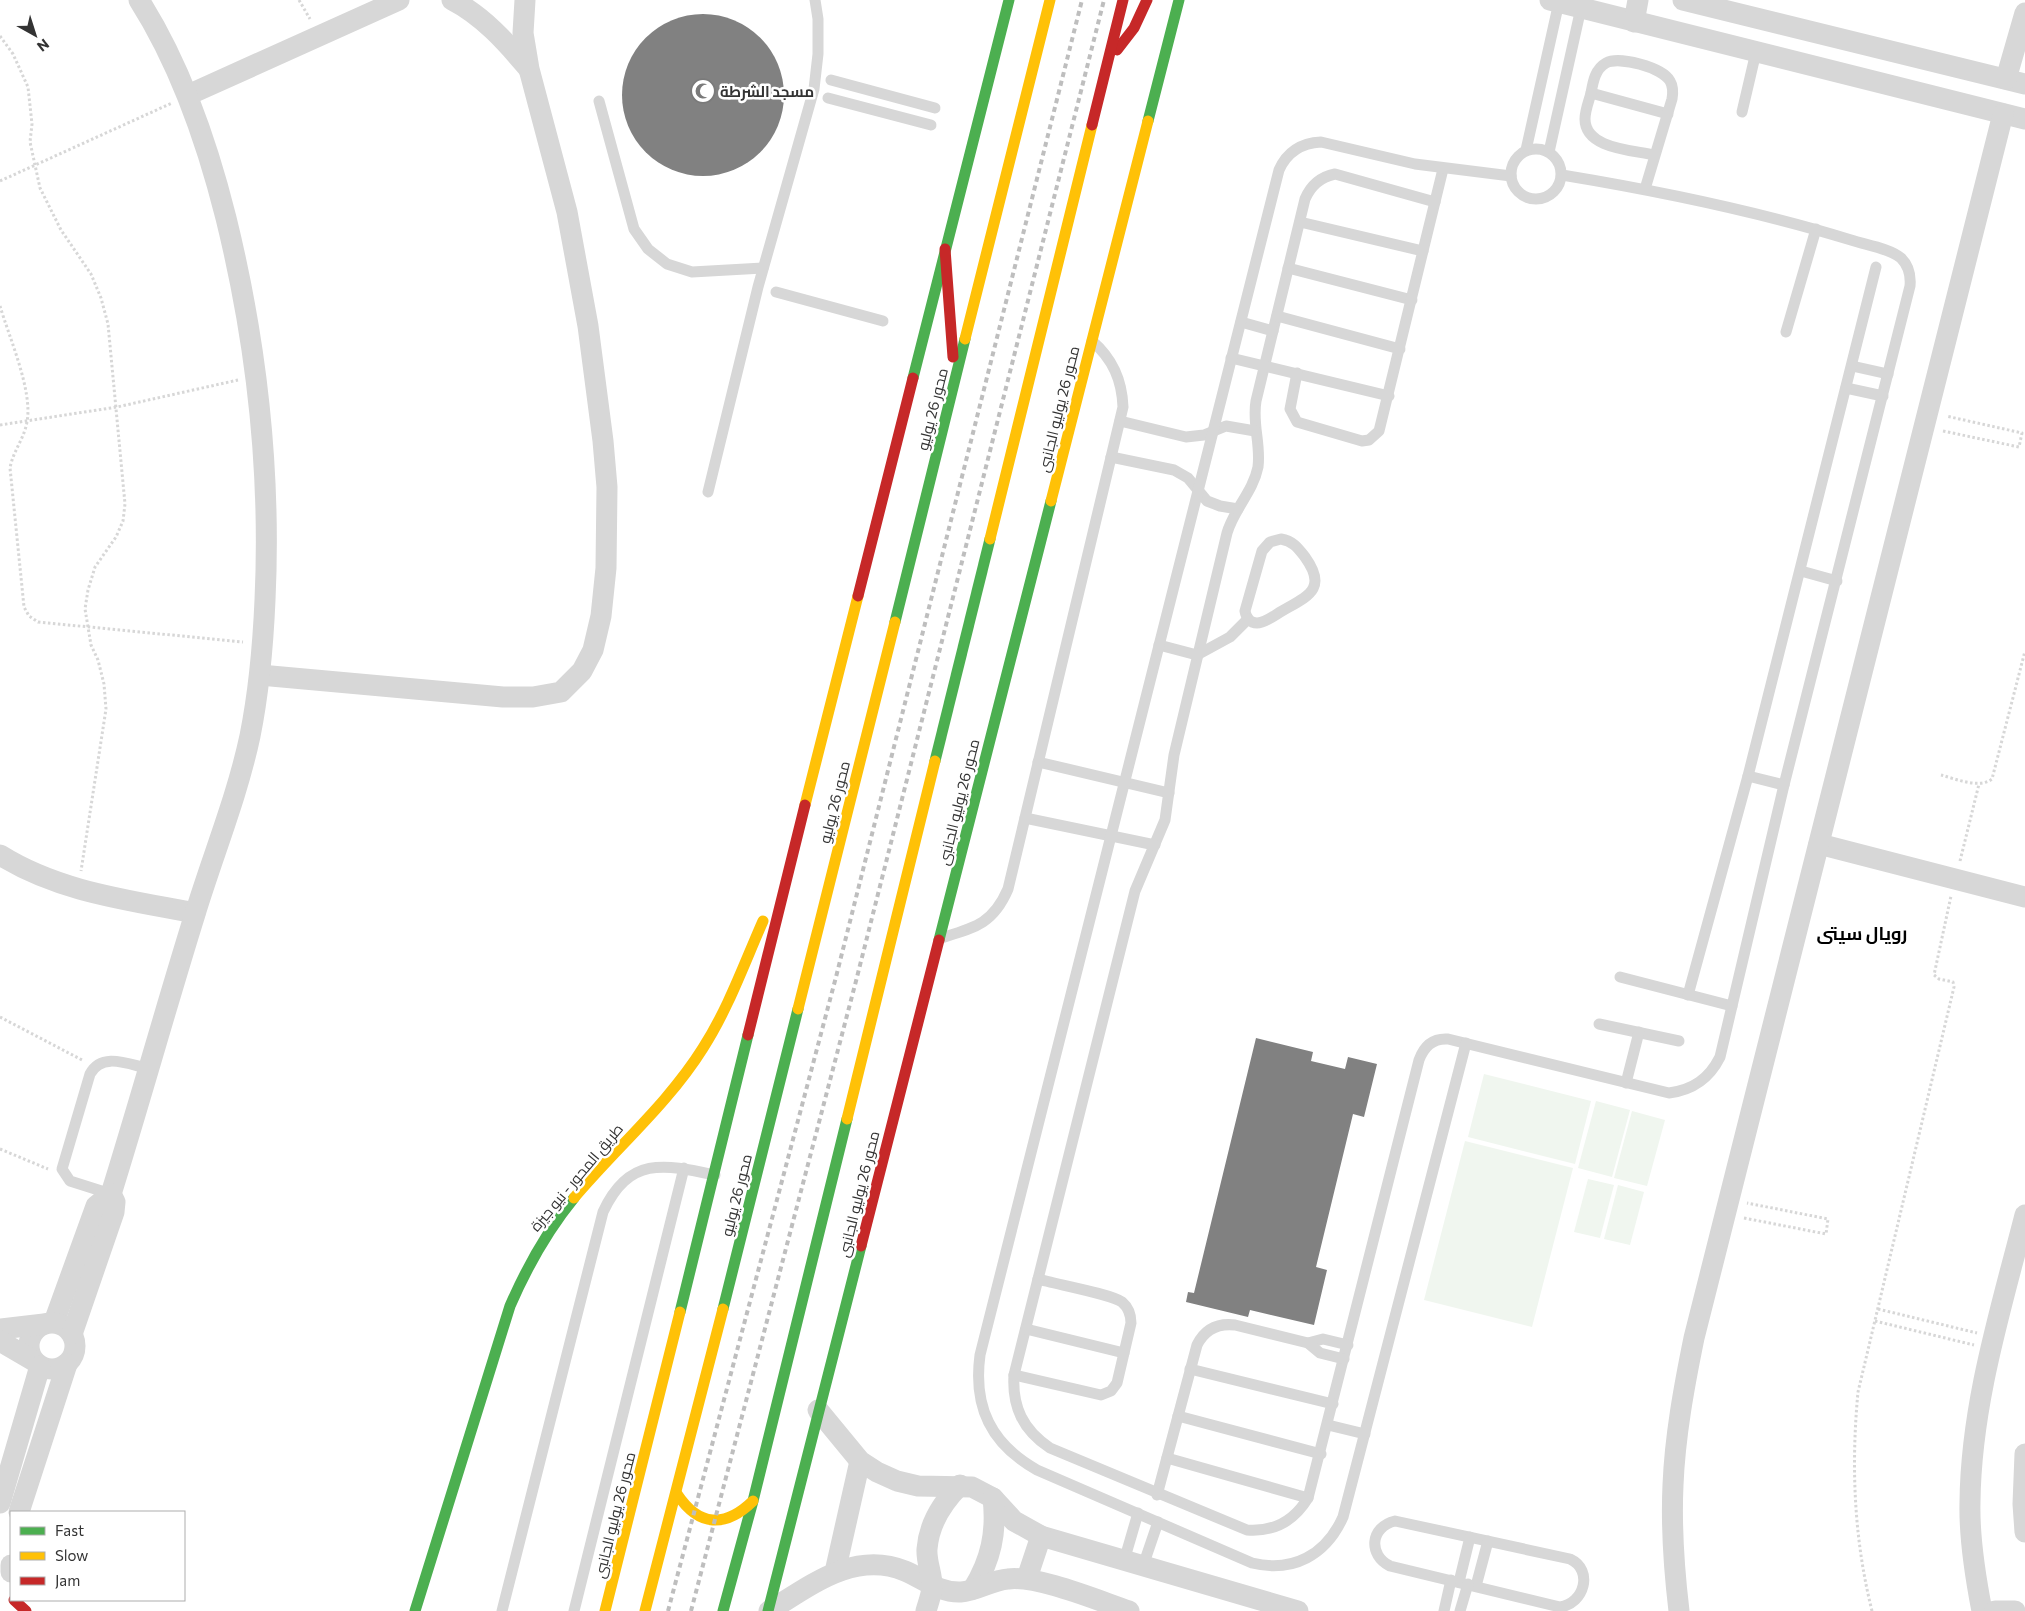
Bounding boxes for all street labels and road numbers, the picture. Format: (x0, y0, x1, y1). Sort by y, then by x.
street label: محور 26 يوليو الجانبى (1034, 344, 1084, 474)
street label: محور 26 يوليو (913, 366, 952, 452)
street label: محور 26 يوليو الجانبى (934, 737, 984, 867)
street label: محور 26 يوليو (815, 759, 854, 845)
street label: طريق المحور - نيو جيزة (526, 1119, 628, 1236)
street label: محور 26 يوليو الجانبى (834, 1129, 884, 1259)
street label: محور 26 يوليو (717, 1152, 756, 1238)
street label: محور 26 يوليو الجانبى (590, 1450, 640, 1580)

